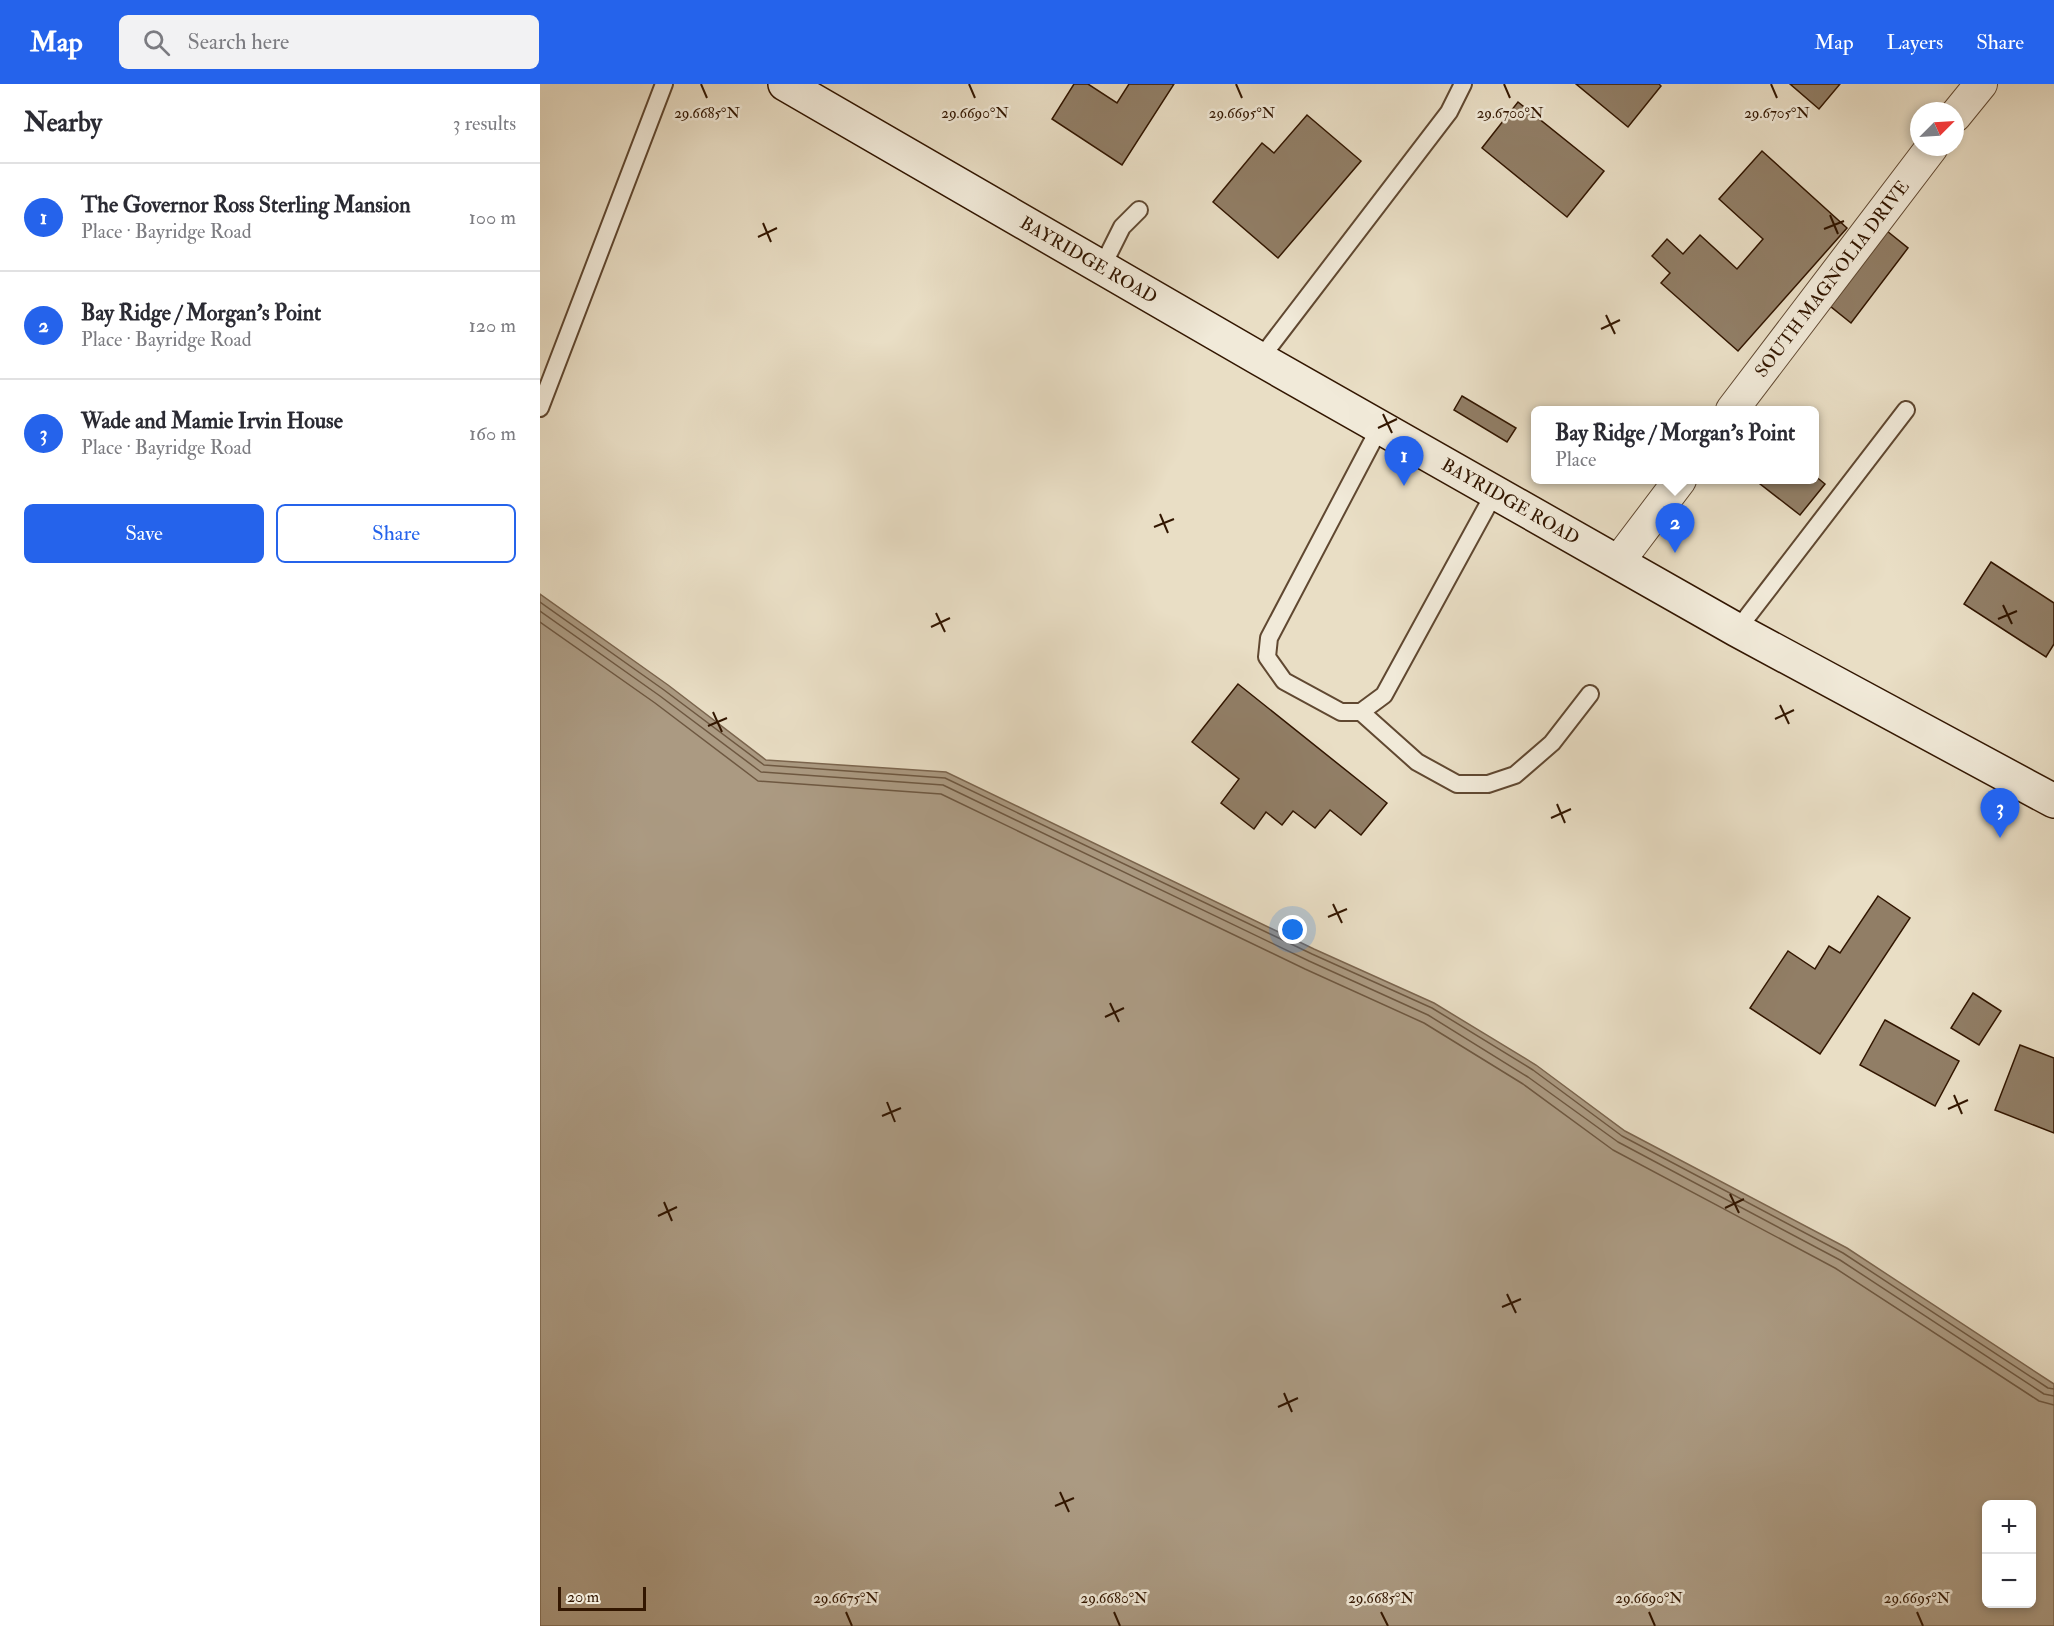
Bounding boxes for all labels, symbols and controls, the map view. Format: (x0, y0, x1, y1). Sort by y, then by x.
search box (119, 15, 539, 69)
text: Map (30, 25, 83, 60)
icon: search (140, 26, 173, 59)
text: Search here (188, 28, 289, 56)
text: Map (1814, 29, 1854, 56)
text: Layers (1887, 29, 1943, 56)
text: Share (1976, 29, 2024, 56)
north arrow (1910, 102, 1964, 156)
text: 29.6685°N (674, 104, 740, 123)
text: 29.6690°N (941, 104, 1009, 123)
text: 29.6695°N (1209, 104, 1276, 123)
text: 29.6700°N (1477, 104, 1544, 123)
text: 29.6705°N (1744, 104, 1810, 123)
text: Nearby (24, 107, 102, 139)
text: 3 results (453, 111, 516, 136)
street label: SOUTH MAGNOLIA DRIVE (1750, 176, 1914, 382)
text: The Governor Ross Sterling Mansion (81, 191, 411, 219)
text: 1 (40, 205, 47, 230)
text: 100 m (469, 205, 516, 230)
street label: BAYRIDGE ROAD (1016, 211, 1162, 309)
text: Place · Bayridge Road (81, 219, 252, 244)
text: Bay Ridge / Morgan's Point (81, 299, 321, 327)
text: 2 (38, 313, 49, 338)
text: 120 m (469, 313, 516, 338)
text: Place · Bayridge Road (81, 327, 252, 352)
popup (1531, 406, 1819, 484)
text: Wade and Mamie Irvin House (81, 407, 343, 435)
text: Bay Ridge / Morgan's Point (1555, 419, 1795, 447)
text: 3 (40, 421, 47, 446)
text: 160 m (469, 421, 516, 446)
text: Place · Bayridge Road (81, 435, 252, 460)
pin: 1 (1384, 436, 1424, 486)
text: Place (1555, 447, 1596, 472)
street label: BAYRIDGE ROAD (1437, 453, 1584, 550)
button: Save (24, 504, 264, 563)
button: Share (276, 504, 516, 563)
pin: 2 (1656, 504, 1694, 553)
pin: 3 (1980, 788, 2020, 838)
your location (1278, 915, 1307, 944)
map controls (1982, 1500, 2036, 1608)
button: + (1982, 1500, 2036, 1554)
button: − (1982, 1554, 2036, 1608)
scale bar (558, 1584, 646, 1612)
text: 20 m (567, 1587, 599, 1607)
text: 29.6675°N (813, 1589, 879, 1608)
text: 29.6680°N (1081, 1589, 1148, 1608)
text: 29.6685°N (1348, 1589, 1414, 1608)
text: 29.6690°N (1615, 1589, 1683, 1608)
text: 29.6695°N (1884, 1589, 1951, 1608)

